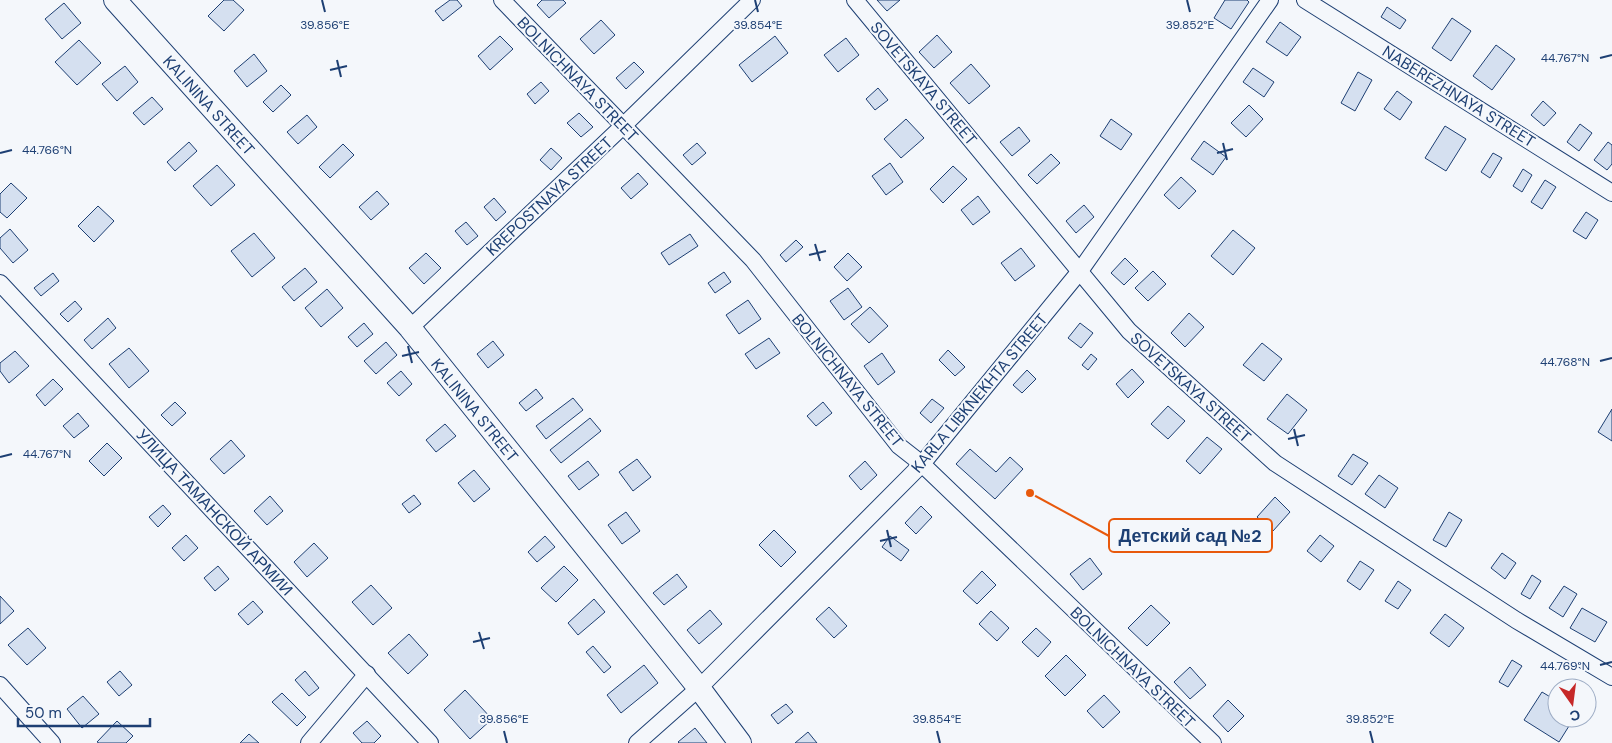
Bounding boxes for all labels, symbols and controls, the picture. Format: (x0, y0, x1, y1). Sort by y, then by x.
street label: BOLNICHNAYA STREET (513, 12, 643, 146)
text: 39.856°E (300, 17, 350, 33)
text: 39.854°E (733, 17, 783, 33)
street label: SOVETSKAYA STREET (866, 17, 982, 150)
text: 39.852°E (1166, 17, 1214, 33)
street label: NABEREZHNAYA STREET (1378, 41, 1539, 152)
text: 44.767°N (1541, 50, 1589, 66)
street label: KALININA STREET (158, 51, 259, 160)
street label: KREPOSTNAYA STREET (482, 132, 617, 261)
text: 44.766°N (22, 142, 72, 158)
street label: BOLNICHNAYA STREET (787, 309, 908, 451)
street label: KARLA LIBKNEKHTA STREET (907, 309, 1052, 477)
street label: SOVETSKAYA STREET (1126, 328, 1255, 447)
street label: KALININA STREET (426, 354, 523, 466)
text: 44.768°N (1540, 354, 1590, 370)
street label: УЛИЦА ТАМАНСКОЙ АРМИИ (132, 425, 297, 600)
text: 44.767°N (23, 446, 71, 462)
callout: Детский сад №2 (1109, 519, 1272, 552)
text: Детский сад №2 (1118, 524, 1262, 548)
street label: BOLNICHNAYA STREET (1066, 602, 1200, 732)
text: 44.769°N (1540, 658, 1590, 674)
north arrow (1547, 678, 1597, 728)
scale bar (18, 696, 150, 728)
text: 50 m (25, 703, 62, 723)
text: С (1568, 706, 1582, 726)
text: 39.856°E (479, 711, 529, 727)
text: 39.854°E (912, 711, 962, 727)
text: 39.852°E (1346, 711, 1394, 727)

